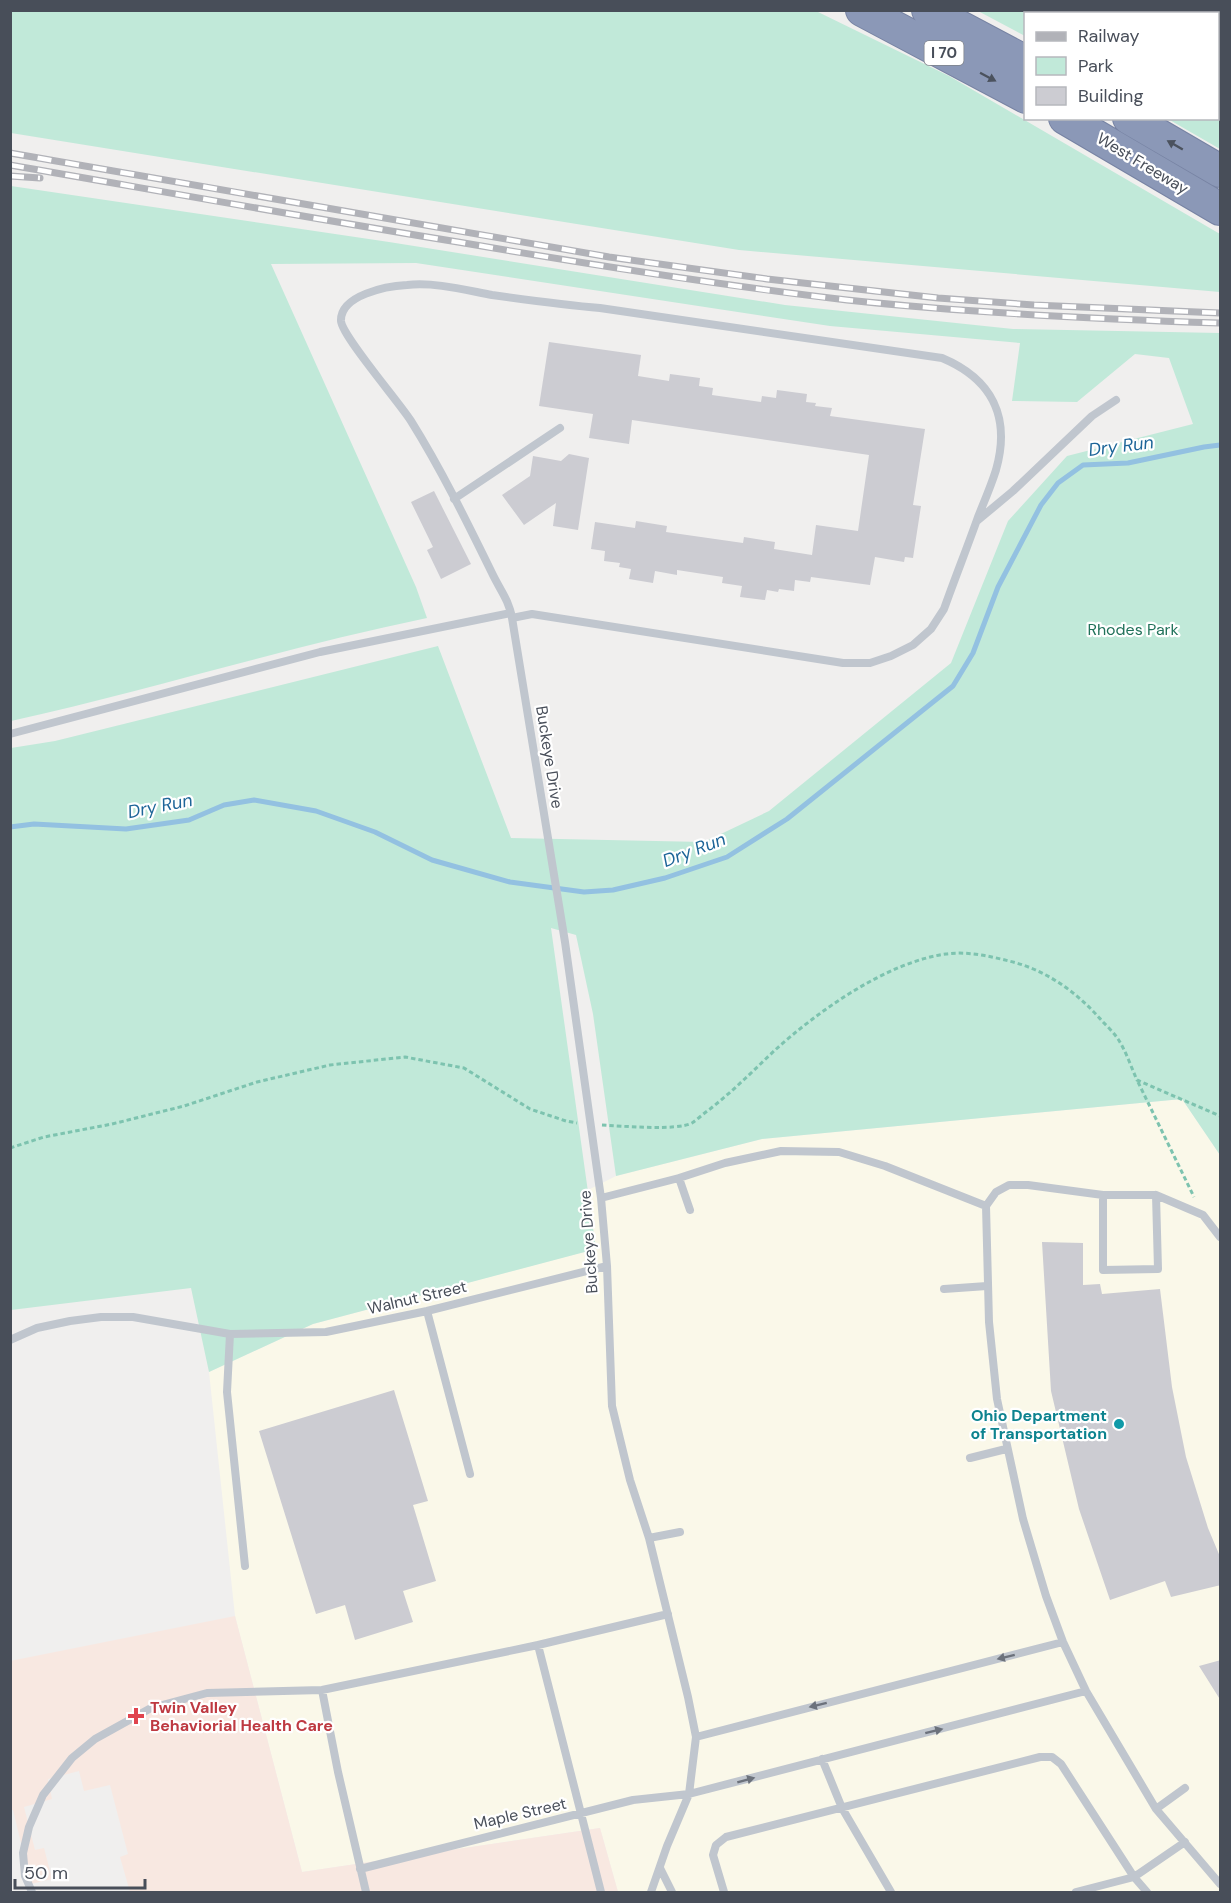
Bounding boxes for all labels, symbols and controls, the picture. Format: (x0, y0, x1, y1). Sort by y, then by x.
legend (1024, 12, 1219, 120)
text: Railway (1078, 24, 1140, 48)
road number: I 70 (924, 41, 964, 65)
text: Park (1078, 54, 1114, 78)
one-way arrow (980, 72, 997, 82)
text: Building (1078, 84, 1143, 108)
street label: West Freeway (1093, 128, 1193, 199)
one-way arrow (1166, 140, 1183, 150)
water label: Dry Run (1087, 430, 1155, 462)
park label: Rhodes Park (1087, 619, 1179, 640)
street label: Buckeye Drive (531, 704, 568, 810)
water label: Dry Run (125, 788, 195, 824)
water label: Dry Run (659, 827, 729, 873)
street label: Buckeye Drive (574, 1190, 603, 1294)
street label: Walnut Street (365, 1276, 469, 1319)
place label: Ohio Department of Transportation (971, 1405, 1107, 1444)
marker: Ohio Department of Transportation (1112, 1417, 1126, 1431)
one-way arrow (997, 1652, 1016, 1662)
place label: Twin Valley Behaviorial Health Care (150, 1697, 333, 1736)
one-way arrow (808, 1701, 827, 1711)
marker: Twin Valley Behaviorial Health Care (127, 1707, 145, 1725)
one-way arrow (925, 1725, 944, 1735)
one-way arrow (737, 1774, 755, 1784)
street label: Maple Street (472, 1793, 568, 1834)
scale bar (15, 1852, 146, 1890)
text: 50 m (24, 1861, 68, 1885)

